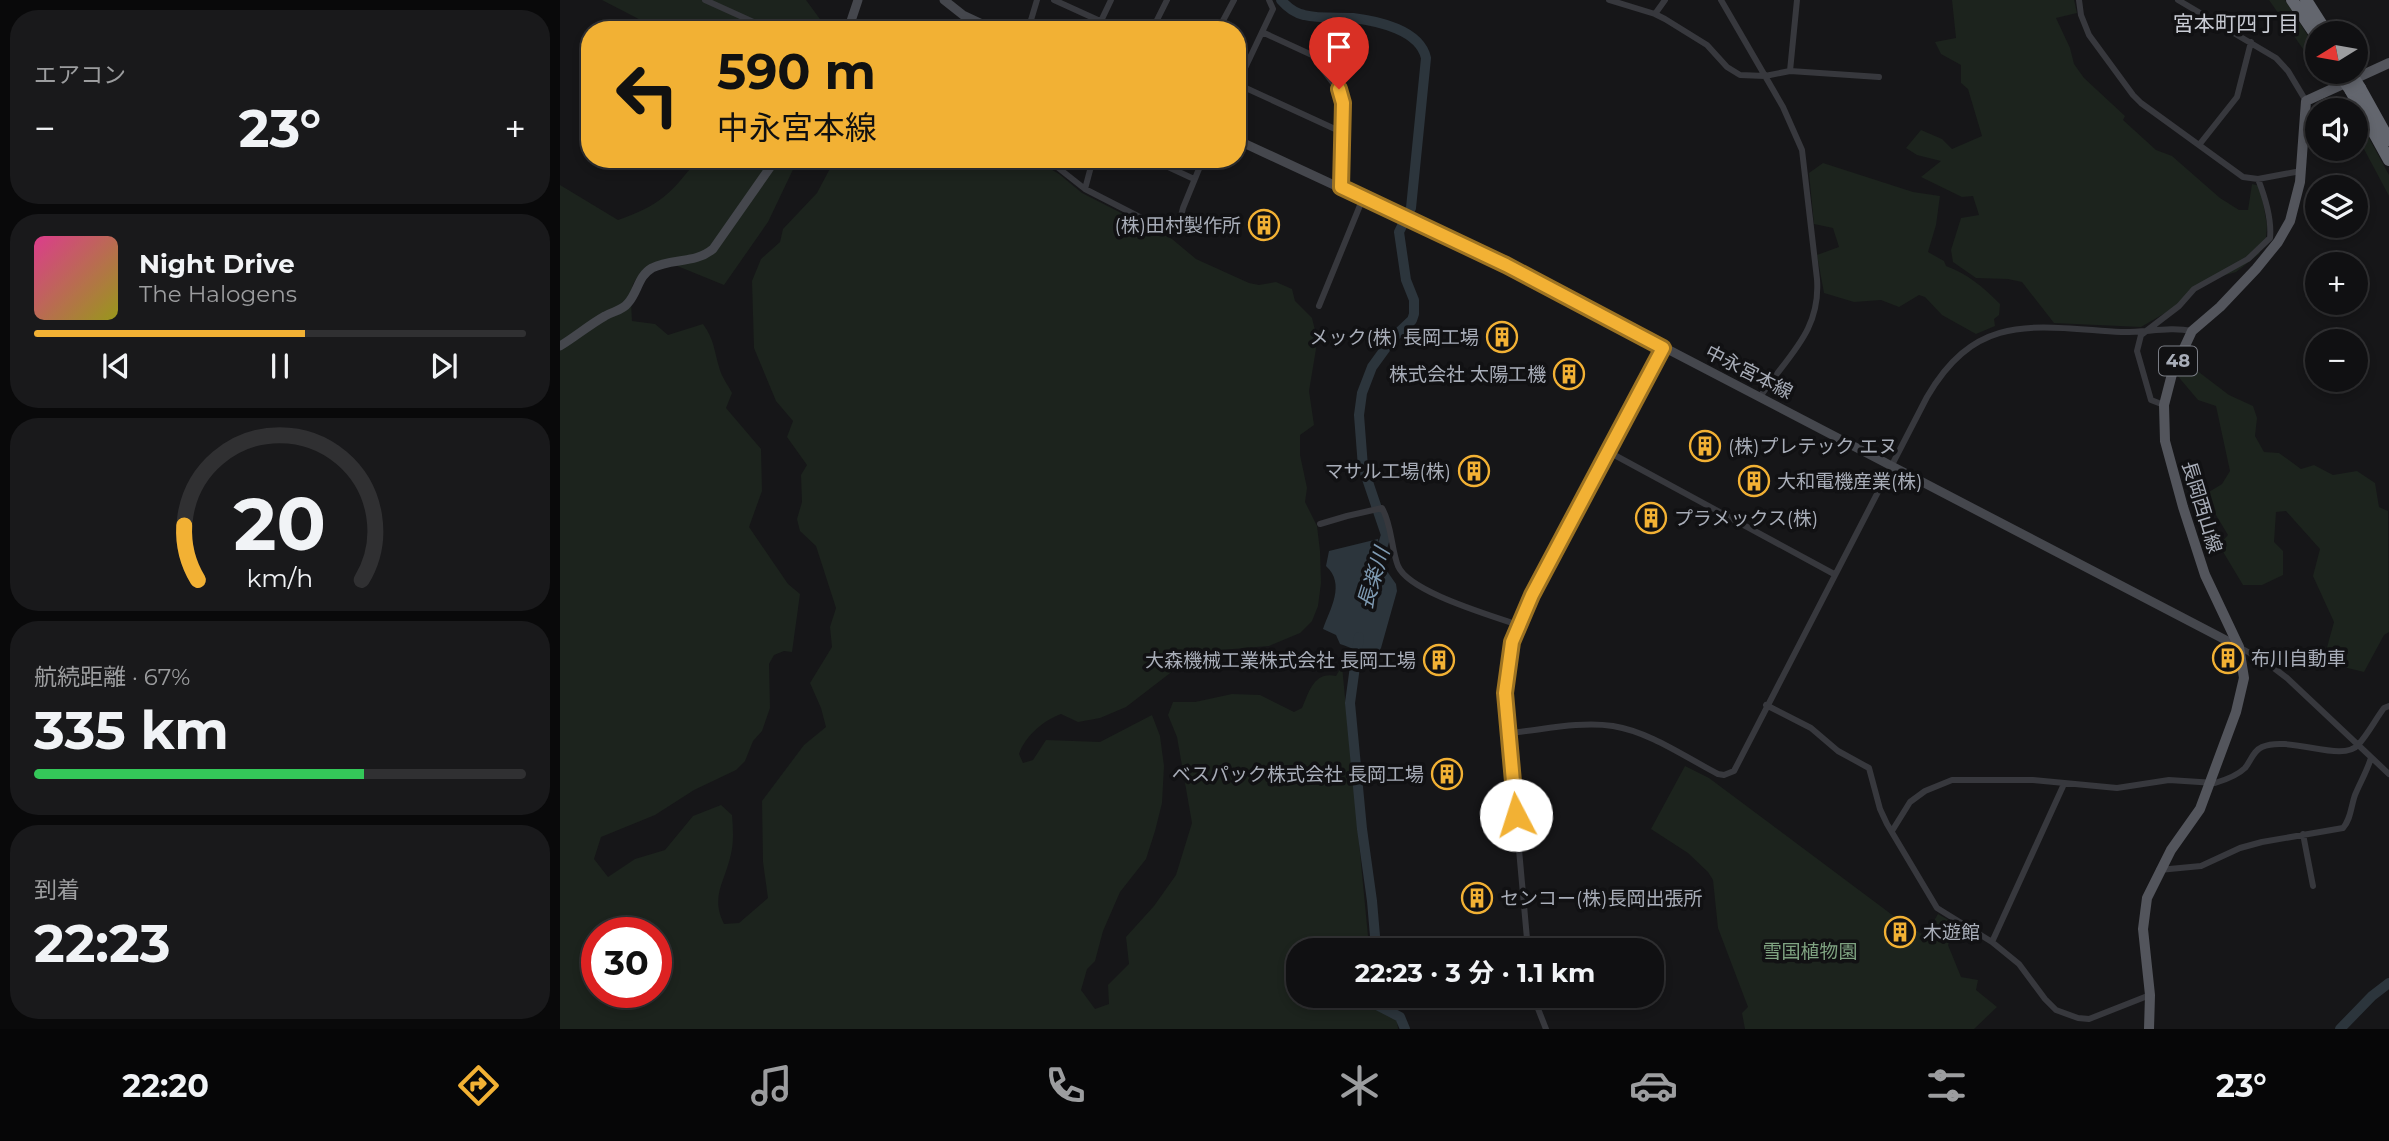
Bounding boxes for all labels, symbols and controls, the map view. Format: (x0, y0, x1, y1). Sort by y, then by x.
district label: 宮本町四丁目 (2173, 11, 2299, 36)
pin (1309, 17, 1369, 89)
north arrow (2305, 21, 2368, 84)
map controls (2305, 21, 2368, 392)
icon: arrive (1320, 28, 1358, 66)
text: 590 m (717, 42, 876, 101)
icon: left (602, 49, 693, 140)
text: エアコン (34, 61, 126, 89)
text: 23° (239, 97, 321, 160)
button: sound (2305, 98, 2368, 161)
text: − (34, 105, 56, 152)
text: + (504, 105, 526, 152)
text: 中永宮本線 (717, 108, 877, 147)
button: layers (2305, 175, 2368, 238)
building icon: (株)田村製作所 (1247, 208, 1281, 242)
place label: (株)田村製作所 (1114, 214, 1241, 237)
text: Night Drive (139, 248, 295, 280)
button: + (2305, 252, 2368, 315)
text: The Halogens (139, 280, 297, 308)
building icon: メック(株) 長岡工場 (1485, 320, 1519, 354)
place label: メック(株) 長岡工場 (1310, 326, 1479, 349)
button: − (2305, 329, 2368, 392)
street label: 中永宮本線 (1701, 340, 1797, 404)
road number: 48 (2159, 346, 2197, 376)
icon: previous (97, 347, 135, 385)
icon: pause (261, 347, 299, 385)
icon: next (425, 347, 463, 385)
building icon: 株式会社 太陽工機 (1552, 357, 1586, 391)
place label: 株式会社 太陽工機 (1389, 363, 1546, 386)
building icon: (株)プレテック エヌ (1688, 429, 1722, 463)
place label: (株)プレテック エヌ (1728, 435, 1897, 458)
building icon: マサル工場(株) (1457, 454, 1491, 488)
street label: 長岡西山線 (2177, 458, 2227, 556)
place label: マサル工場(株) (1324, 460, 1451, 483)
building icon: 大和電機産業(株) (1737, 464, 1771, 498)
place label: 大和電機産業(株) (1777, 470, 1923, 493)
text: 20 (234, 481, 326, 569)
building icon: プラメックス(株) (1634, 501, 1668, 535)
place label: プラメックス(株) (1674, 507, 1818, 530)
water label: 長楽川 (1352, 542, 1395, 612)
text: km/h (247, 563, 313, 593)
building icon: 布川自動車 (2211, 641, 2245, 675)
building icon: 大森機械工業株式会社 長岡工場 (1422, 643, 1456, 677)
place label: 布川自動車 (2251, 647, 2346, 670)
place label: 大森機械工業株式会社 長岡工場 (1145, 649, 1416, 672)
text: 航続距離 · 67% (34, 663, 190, 691)
text: 335 km (34, 699, 229, 762)
building icon: ベスパック株式会社 長岡工場 (1430, 757, 1464, 791)
place label: ベスパック株式会社 長岡工場 (1172, 763, 1424, 786)
position arrow (1479, 778, 1553, 852)
text: 到着 (34, 876, 80, 904)
building icon: センコー(株)長岡出張所 (1460, 881, 1494, 915)
place label: センコー(株)長岡出張所 (1500, 887, 1703, 910)
text: 22:23 (34, 912, 170, 975)
building icon: 木遊館 (1883, 915, 1917, 949)
speed limit sign: 30 (581, 917, 672, 1008)
place label: 木遊館 (1923, 921, 1980, 944)
park label: 雪国植物園 (1762, 940, 1858, 963)
text: 22:23 · 3 分 · 1.1 km (1355, 957, 1595, 989)
icon: directions (454, 1061, 503, 1110)
icon: music (747, 1061, 796, 1110)
icon: phone (1041, 1061, 1090, 1110)
icon: climate (1335, 1061, 1384, 1110)
icon: car (1629, 1061, 1678, 1110)
icon: filters (1922, 1061, 1971, 1110)
text: 22:20 (122, 1066, 209, 1105)
text: 23° (2216, 1066, 2267, 1105)

